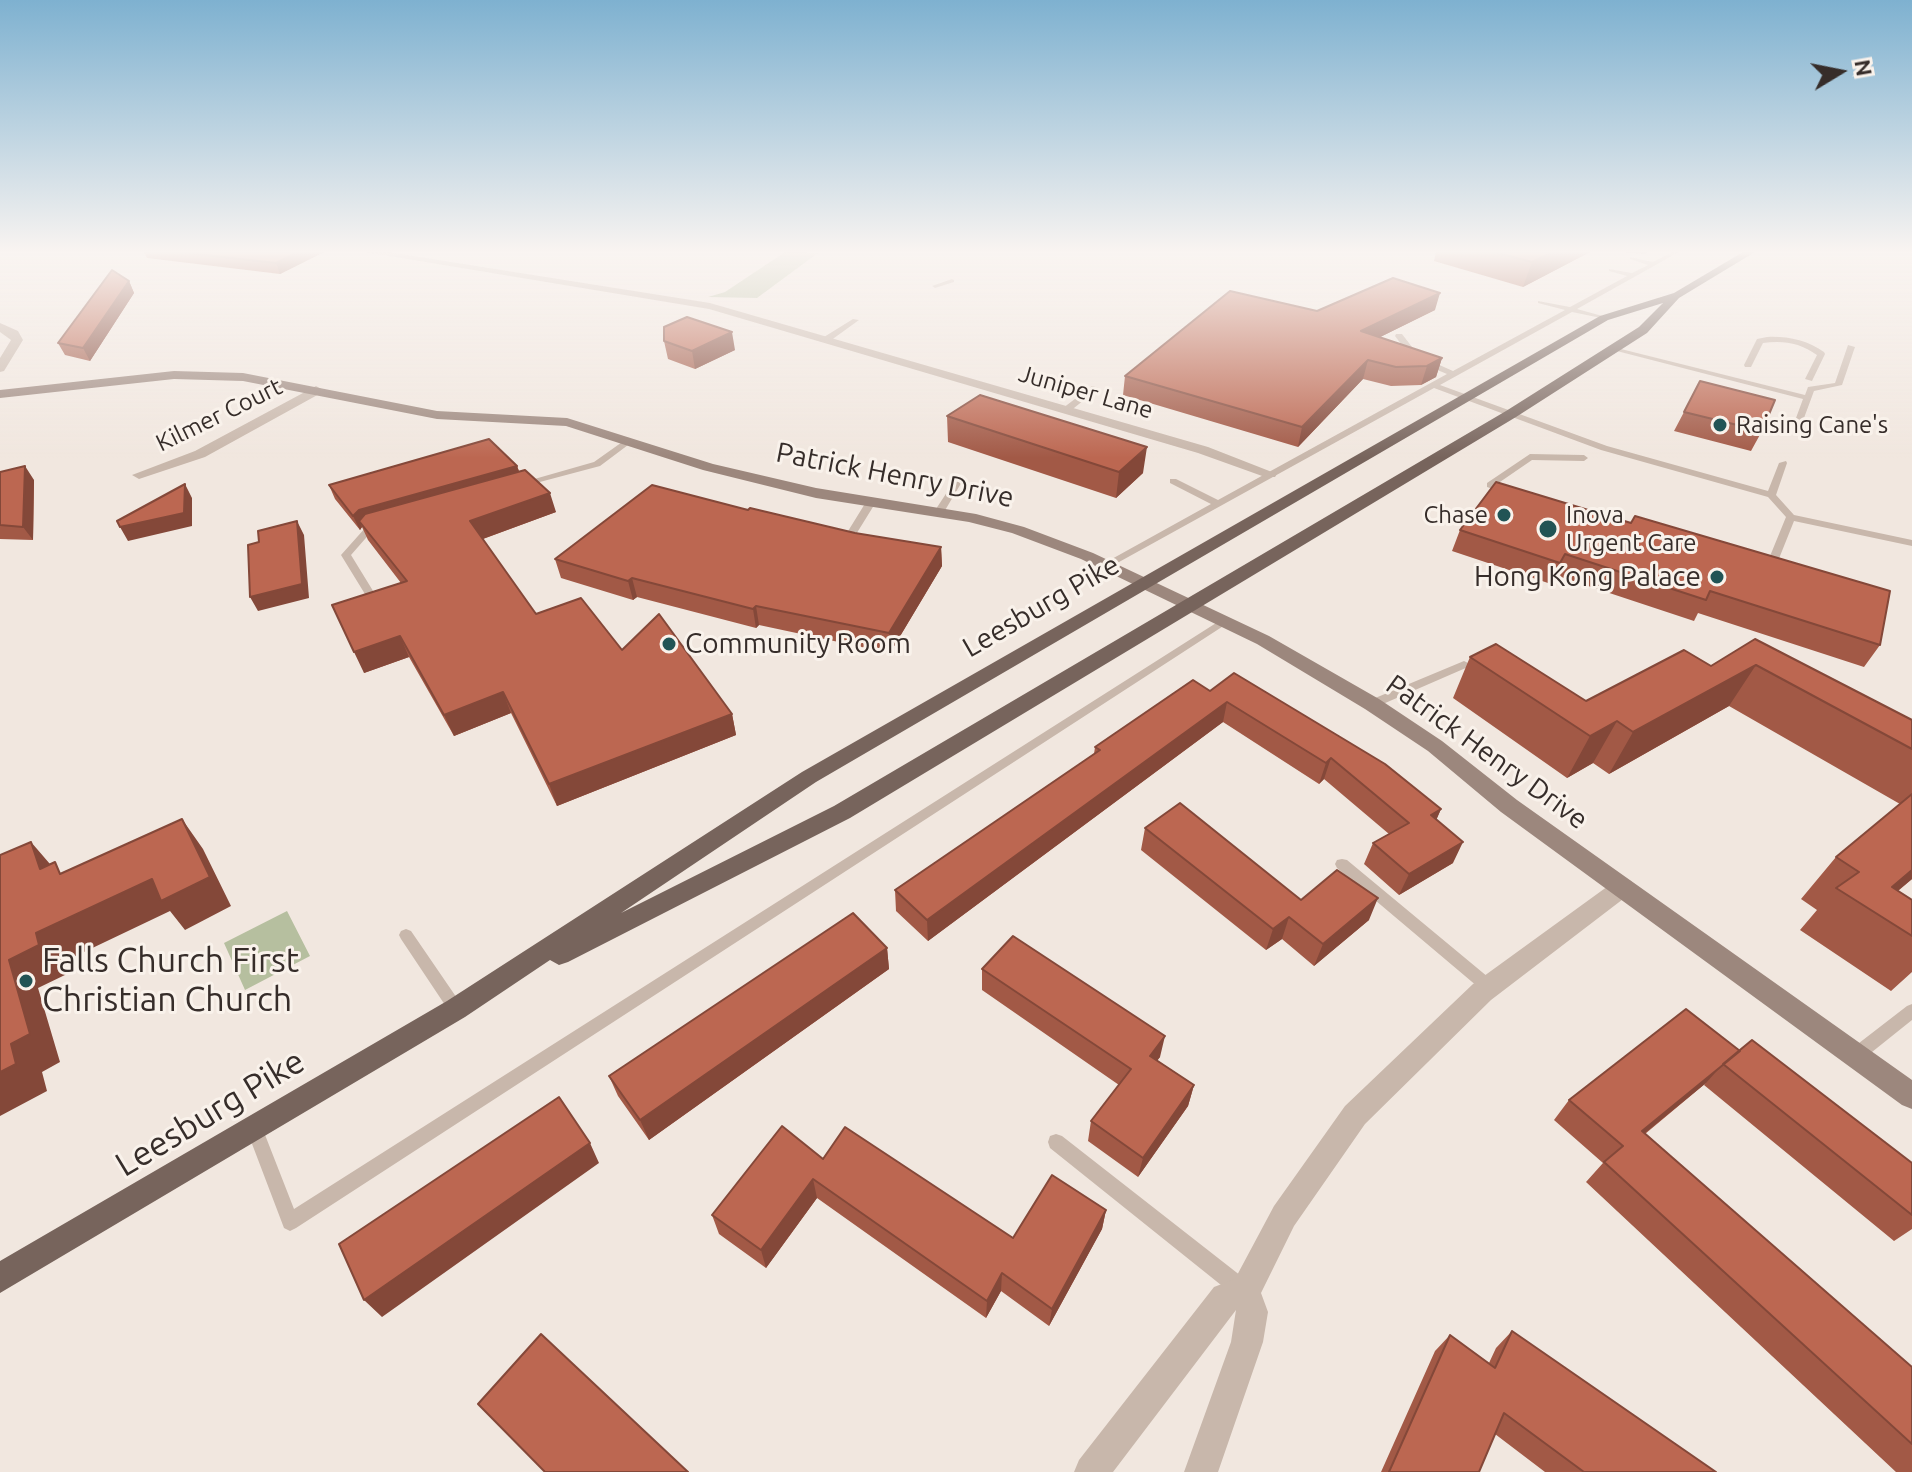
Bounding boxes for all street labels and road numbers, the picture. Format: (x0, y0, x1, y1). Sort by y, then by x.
street label: Juniper Lane (1015, 359, 1157, 425)
street label: Kilmer Court (151, 372, 287, 458)
street label: Patrick Henry Drive (773, 436, 1017, 514)
street label: Leesburg Pike (957, 548, 1125, 664)
street label: Patrick Henry Drive (1380, 668, 1594, 836)
street label: Leesburg Pike (108, 1041, 312, 1185)

